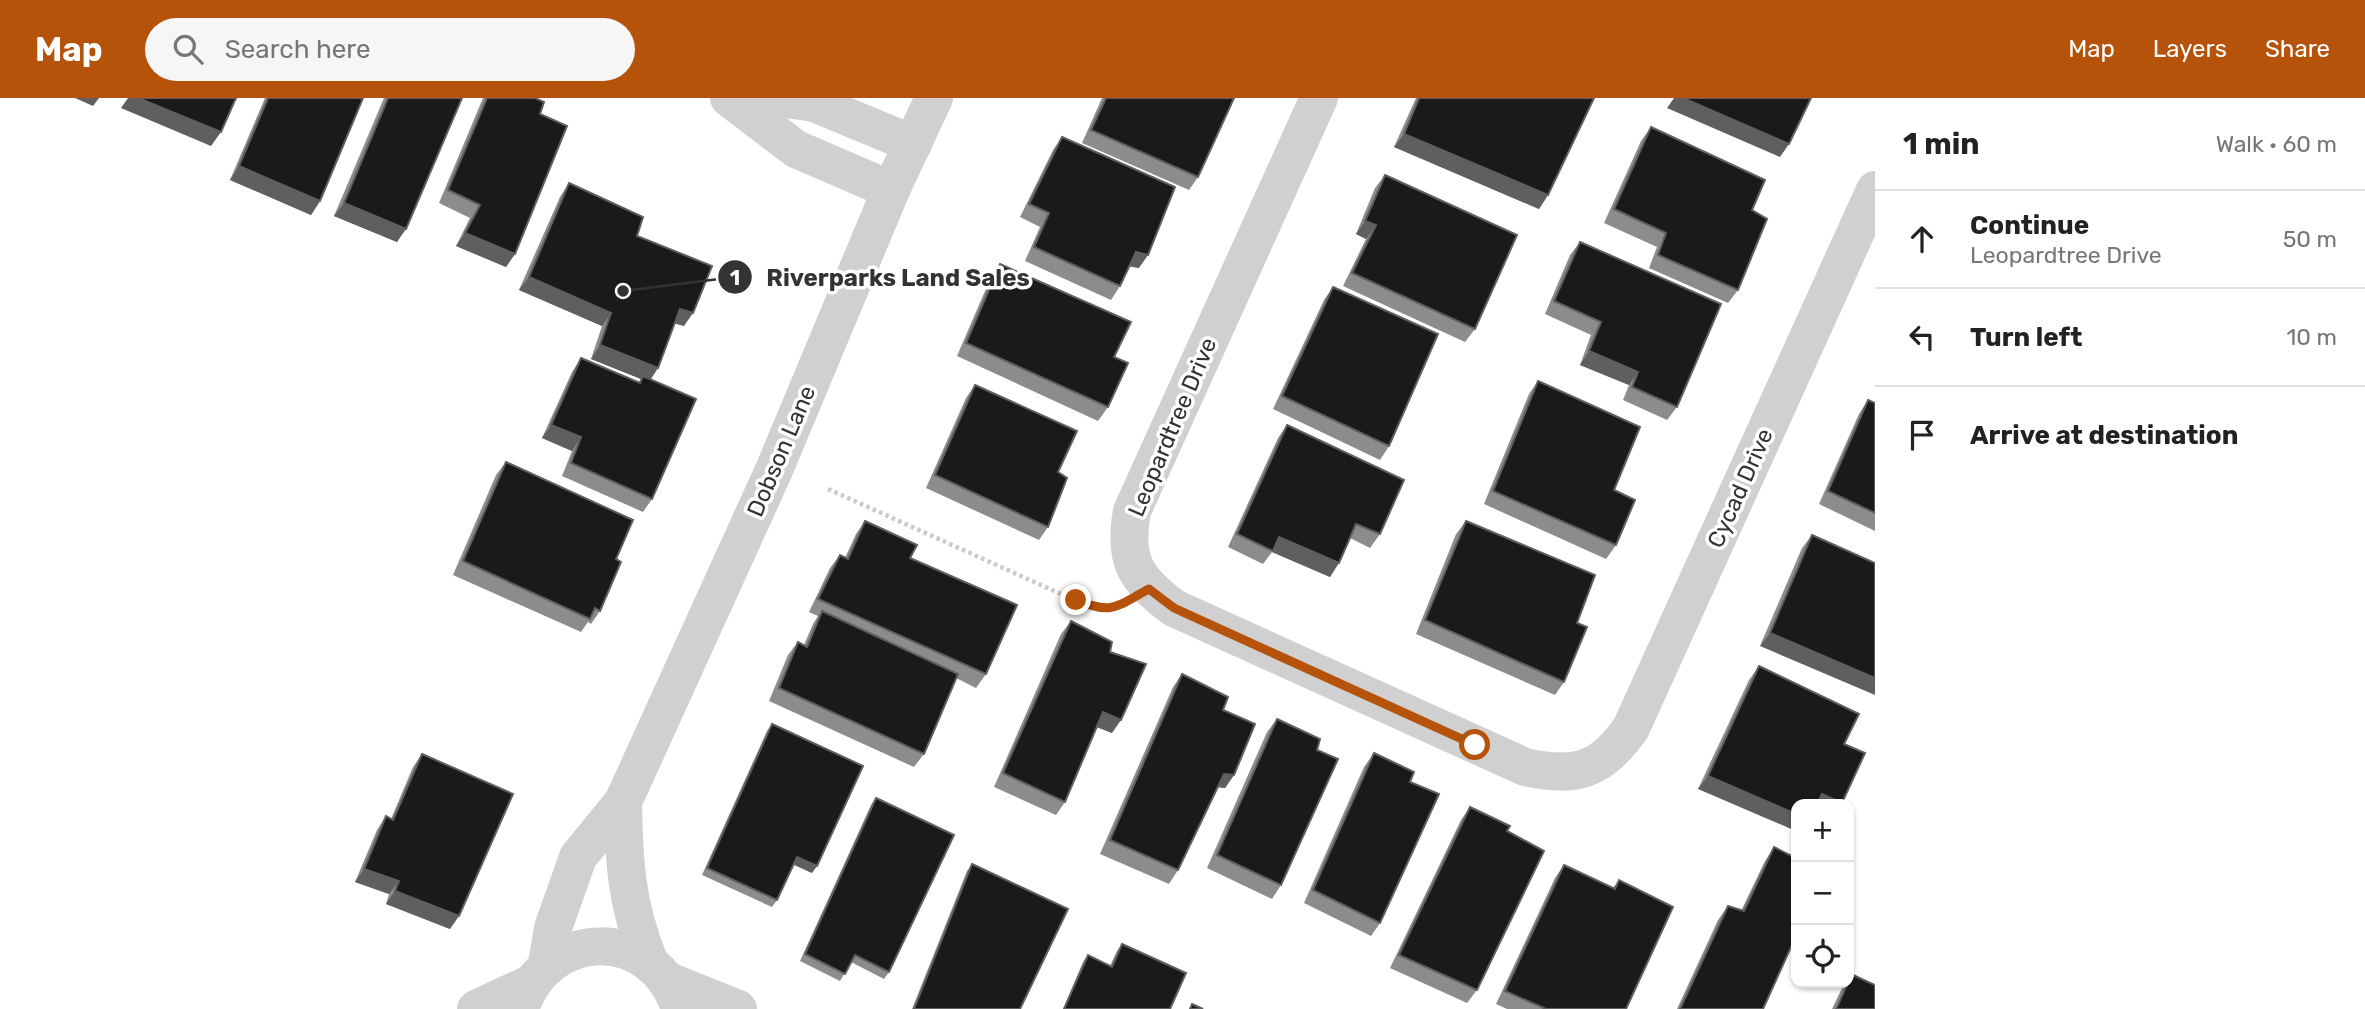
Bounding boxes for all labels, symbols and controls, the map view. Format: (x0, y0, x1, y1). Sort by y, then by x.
search box (145, 18, 635, 81)
text: Map (35, 30, 103, 69)
icon: search (169, 30, 207, 68)
text: Search here (225, 34, 370, 65)
text: Map (2068, 35, 2115, 63)
text: Layers (2153, 35, 2227, 63)
text: Share (2265, 35, 2330, 63)
text: 1 min (1903, 126, 1980, 162)
text: Walk · 60 m (2216, 130, 2337, 158)
text: Continue (1970, 210, 2089, 241)
icon: ahead (1903, 220, 1941, 258)
text: 50 m (2283, 225, 2337, 253)
text: Leopardtree Drive (1970, 241, 2162, 269)
callout: Riverparks Land Sales (718, 255, 1044, 300)
text: Riverparks Land Sales (766, 264, 1030, 292)
text: 1 (730, 265, 740, 290)
icon: left (1903, 318, 1941, 356)
text: Turn left (1970, 322, 2082, 353)
text: 10 m (2286, 323, 2337, 351)
street label: Leopardtree Drive (1122, 333, 1222, 521)
street label: Dobson Lane (741, 381, 821, 521)
icon: arrive (1903, 416, 1941, 454)
text: Arrive at destination (1970, 420, 2238, 451)
street label: Cycad Drive (1701, 424, 1779, 552)
route end (1060, 584, 1091, 615)
route start (1459, 729, 1490, 760)
map controls (1791, 799, 1854, 988)
button: + (1791, 799, 1854, 862)
button: − (1791, 862, 1854, 925)
button: locate (1791, 925, 1854, 988)

